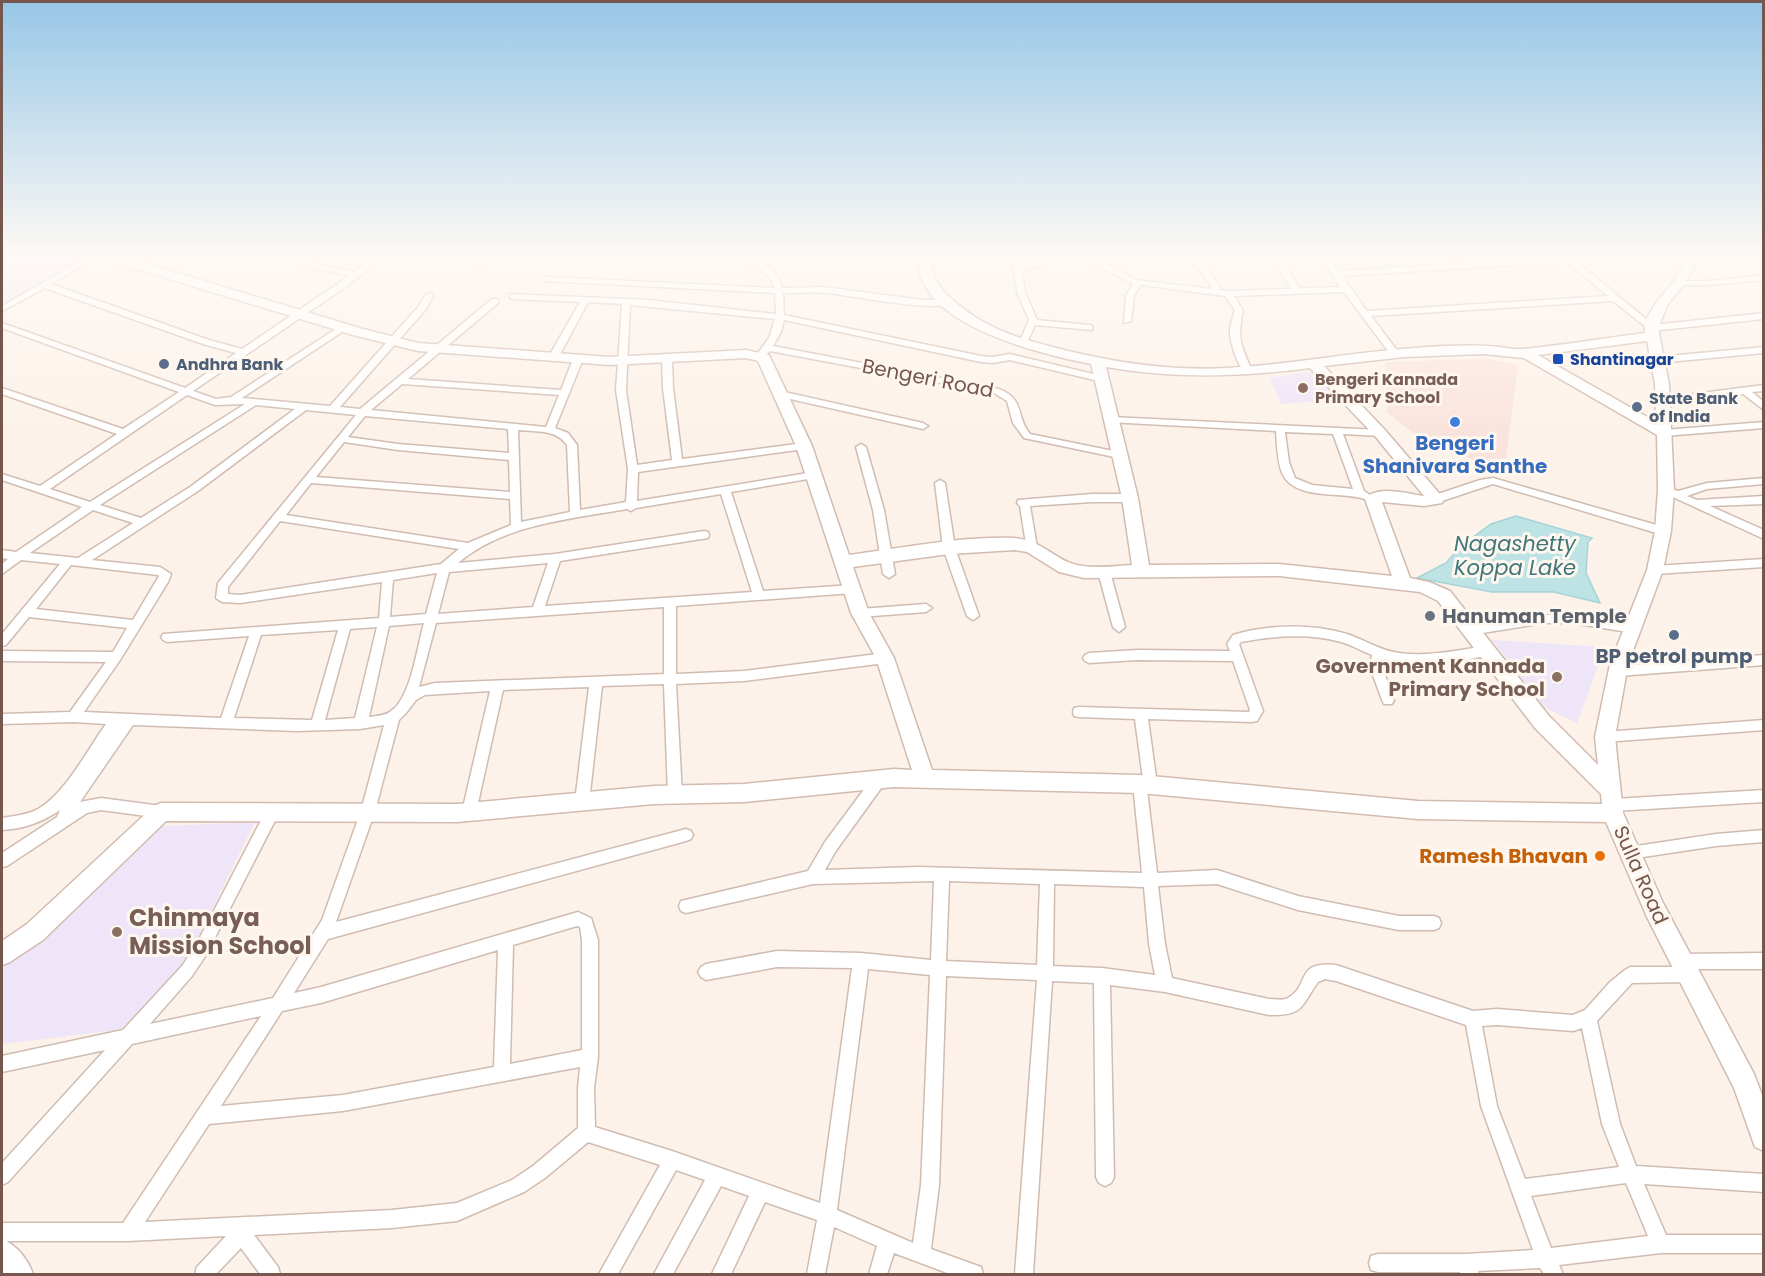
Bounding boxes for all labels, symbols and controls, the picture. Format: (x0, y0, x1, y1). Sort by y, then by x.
place label: Shantinagar (1570, 348, 1674, 371)
street label: Bengeri Road (860, 352, 996, 404)
marker: Shantinagar (1551, 352, 1565, 366)
place label: Andhra Bank (176, 353, 284, 376)
marker: Andhra Bank (157, 357, 171, 371)
place label: Bengeri Kannada Primary School (1315, 368, 1458, 409)
marker: Bengeri Kannada Primary School (1296, 381, 1310, 395)
place label: State Bank of India (1649, 387, 1738, 428)
marker: State Bank of India (1630, 400, 1644, 414)
marker: Bengeri Shanivara Santhe (1448, 415, 1462, 429)
place label: Bengeri Shanivara Santhe (1363, 429, 1547, 480)
water label: Nagashetty Koppa Lake (1454, 529, 1577, 582)
place label: Hanuman Temple (1442, 602, 1627, 630)
marker: Hanuman Temple (1423, 609, 1437, 623)
marker: BP petrol pump (1667, 628, 1681, 642)
place label: BP petrol pump (1595, 642, 1753, 670)
place label: Government Kannada Primary School (1316, 652, 1545, 703)
marker: Government Kannada Primary School (1550, 670, 1564, 684)
street label: Sulla Road (1607, 821, 1675, 929)
place label: Ramesh Bhavan (1419, 842, 1588, 870)
marker: Ramesh Bhavan (1593, 849, 1607, 863)
place label: Chinmaya Mission School (129, 901, 312, 962)
marker: Chinmaya Mission School (110, 925, 124, 939)

